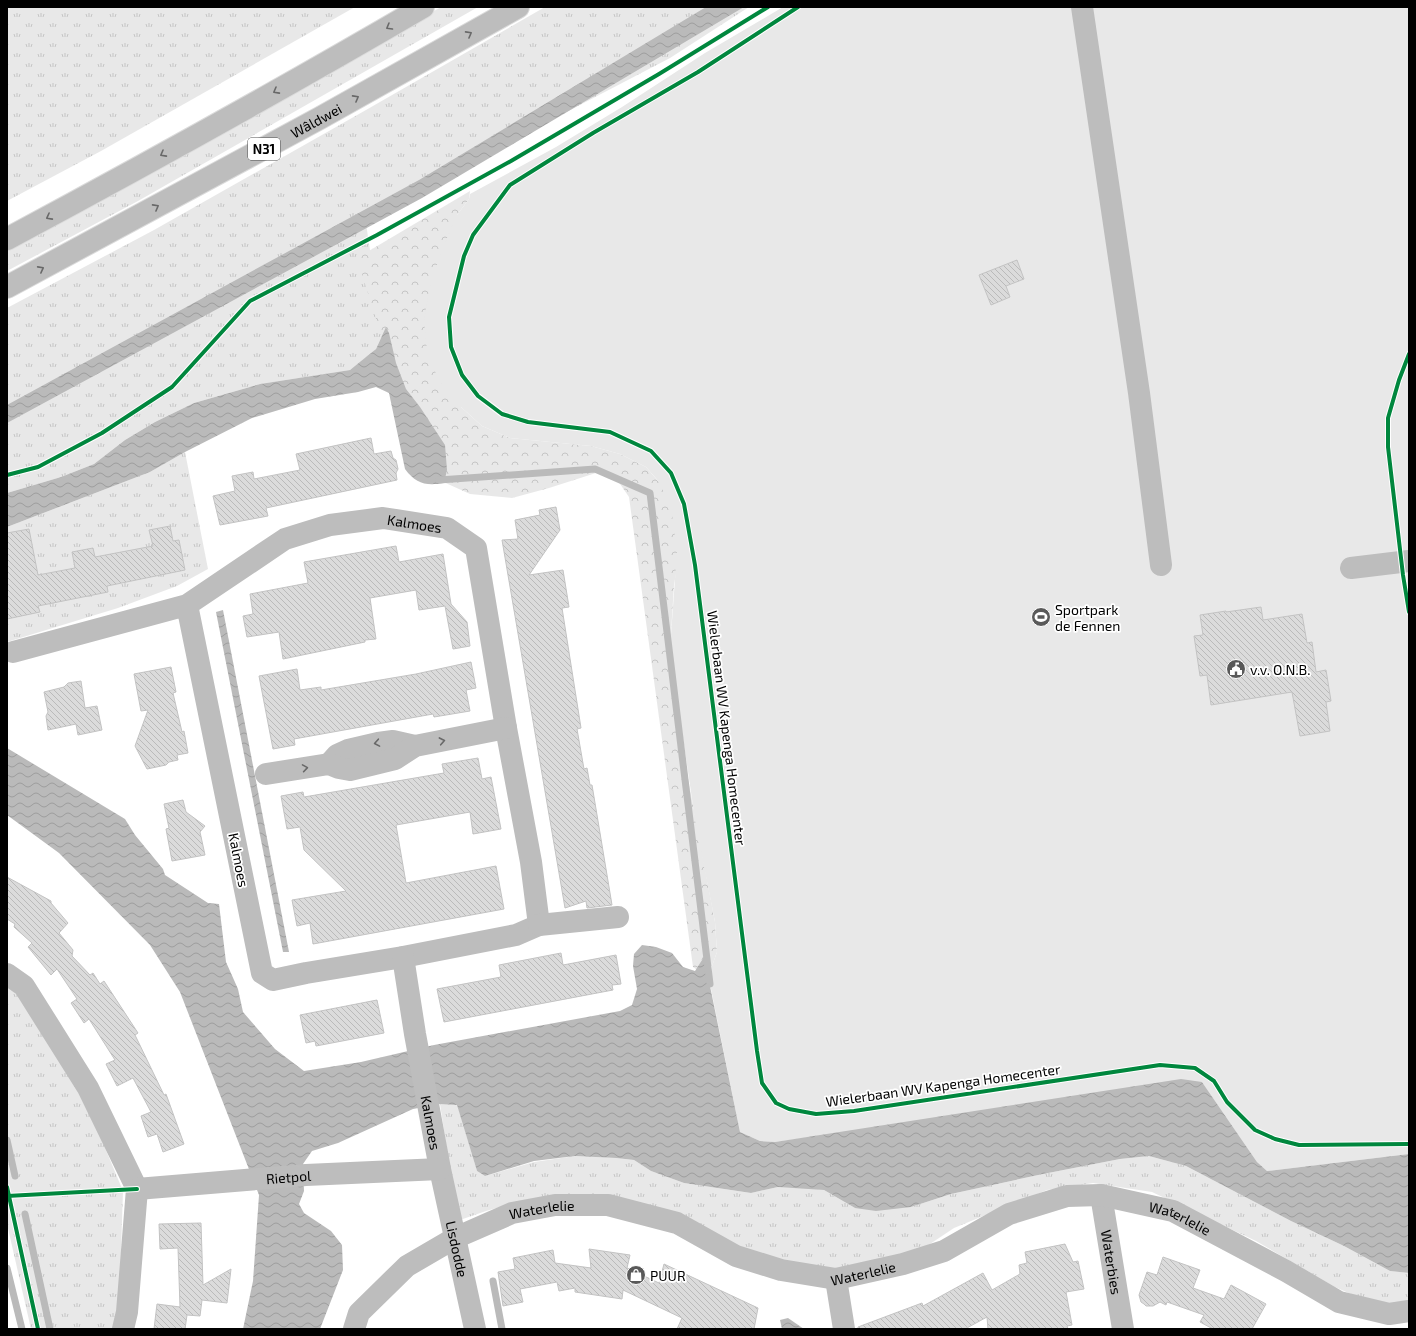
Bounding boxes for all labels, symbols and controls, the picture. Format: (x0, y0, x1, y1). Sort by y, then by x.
one-way arrow (386, 22, 393, 29)
one-way arrow (465, 32, 473, 39)
one-way arrow (273, 86, 280, 94)
one-way arrow (352, 95, 359, 102)
street label: Wâldwei (287, 99, 344, 141)
road number: N31 (248, 138, 280, 160)
one-way arrow (160, 150, 167, 157)
one-way arrow (152, 204, 159, 212)
one-way arrow (46, 212, 53, 219)
one-way arrow (37, 266, 45, 273)
street label: Kalmoes (386, 510, 443, 536)
place label: Sportpark de Fennen (1055, 601, 1120, 634)
sports icon: Sportpark de Fennen (1030, 606, 1052, 628)
street label: Wielerbaan WV Kapenga Homecenter (704, 609, 750, 847)
public building icon: v.v. O.N.B. (1225, 658, 1247, 680)
place label: v.v. O.N.B. (1250, 661, 1311, 678)
one-way arrow (439, 737, 445, 746)
one-way arrow (374, 739, 380, 747)
one-way arrow (301, 764, 308, 773)
street label: Kalmoes (225, 831, 253, 889)
street label: Wielerbaan WV Kapenga Homecenter (825, 1060, 1062, 1110)
street label: Kalmoes (418, 1094, 445, 1151)
street label: Rietpol (265, 1166, 312, 1187)
street label: Waterlelie (508, 1197, 575, 1222)
street label: Waterlelie (1147, 1197, 1214, 1238)
street label: Lisdodde (443, 1219, 472, 1279)
street label: Waterbies (1098, 1228, 1126, 1296)
street label: Waterlelie (829, 1257, 897, 1288)
shop icon: PUUR (625, 1264, 647, 1286)
place label: PUUR (650, 1267, 686, 1284)

